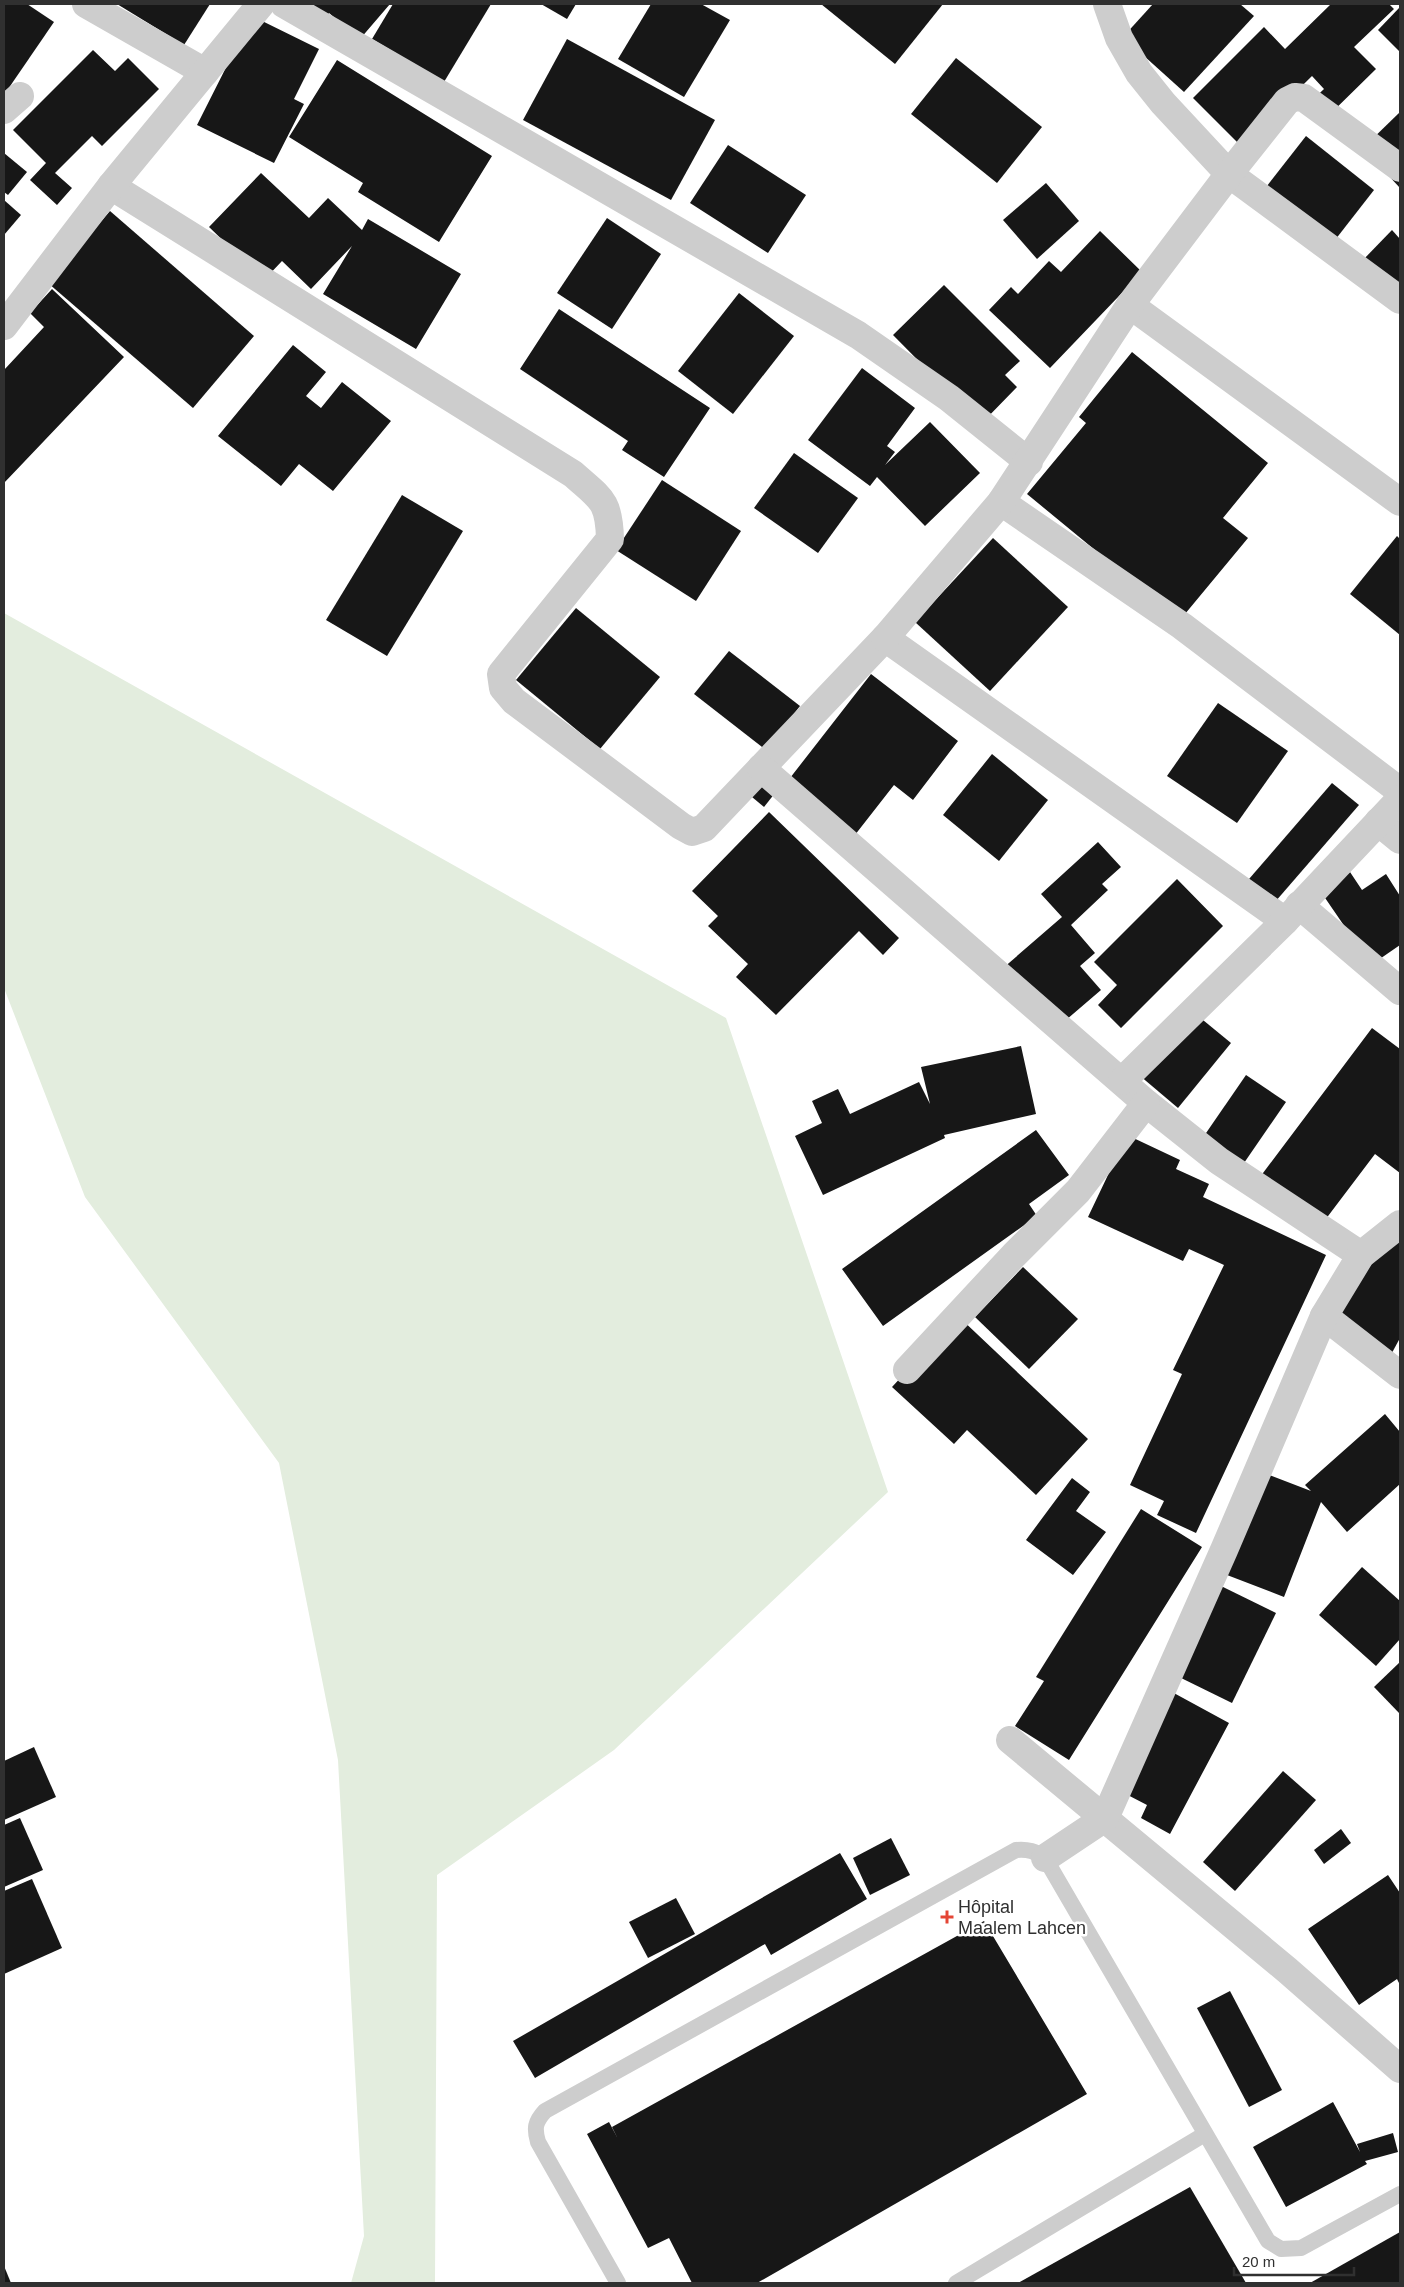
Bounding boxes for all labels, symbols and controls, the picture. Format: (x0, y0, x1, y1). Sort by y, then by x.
place label: Hôpital Maalem Lahcen (958, 1897, 1086, 1938)
marker: Hôpital Maalem Lahcen (940, 1910, 954, 1924)
scale bar (1234, 2244, 1354, 2276)
text: 20 m (1242, 2253, 1275, 2270)

